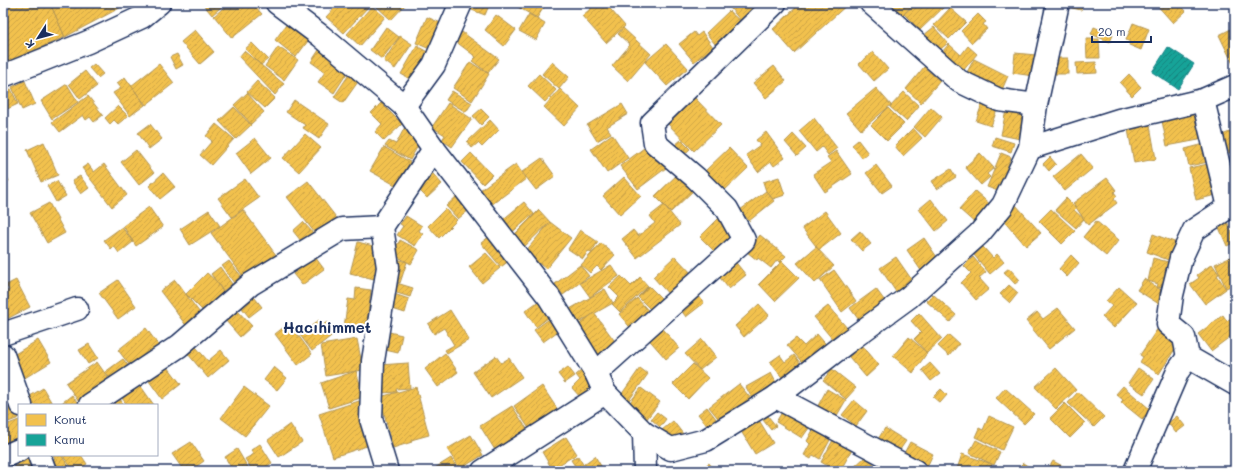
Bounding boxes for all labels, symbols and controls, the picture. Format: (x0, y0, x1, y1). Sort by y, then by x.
north arrow (18, 18, 58, 58)
scale bar (1092, 18, 1151, 44)
text: 20 m (1098, 23, 1126, 39)
text: K (21, 37, 38, 52)
district label: Hacıhimmet (283, 317, 372, 337)
legend (18, 404, 158, 456)
text: Konut (54, 411, 87, 427)
text: Kamu (54, 431, 85, 447)

